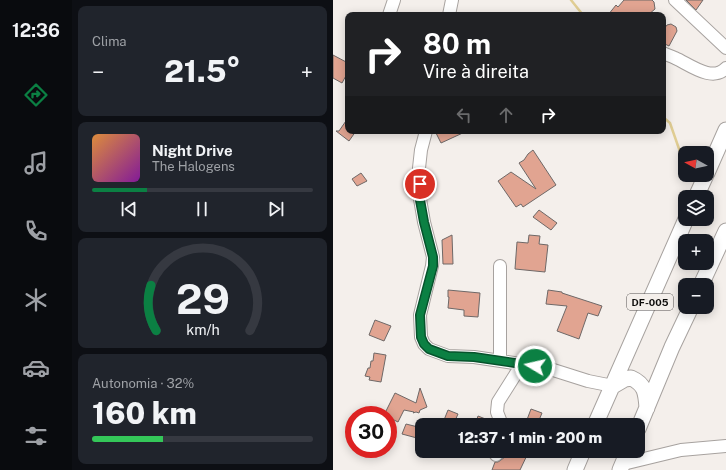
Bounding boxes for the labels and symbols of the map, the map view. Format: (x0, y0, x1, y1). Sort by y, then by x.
north arrow (678, 146, 714, 182)
pin (403, 167, 437, 201)
road number: DF-005 (627, 294, 673, 310)
position arrow (514, 345, 556, 387)
speed limit sign: 30 (345, 406, 397, 458)

